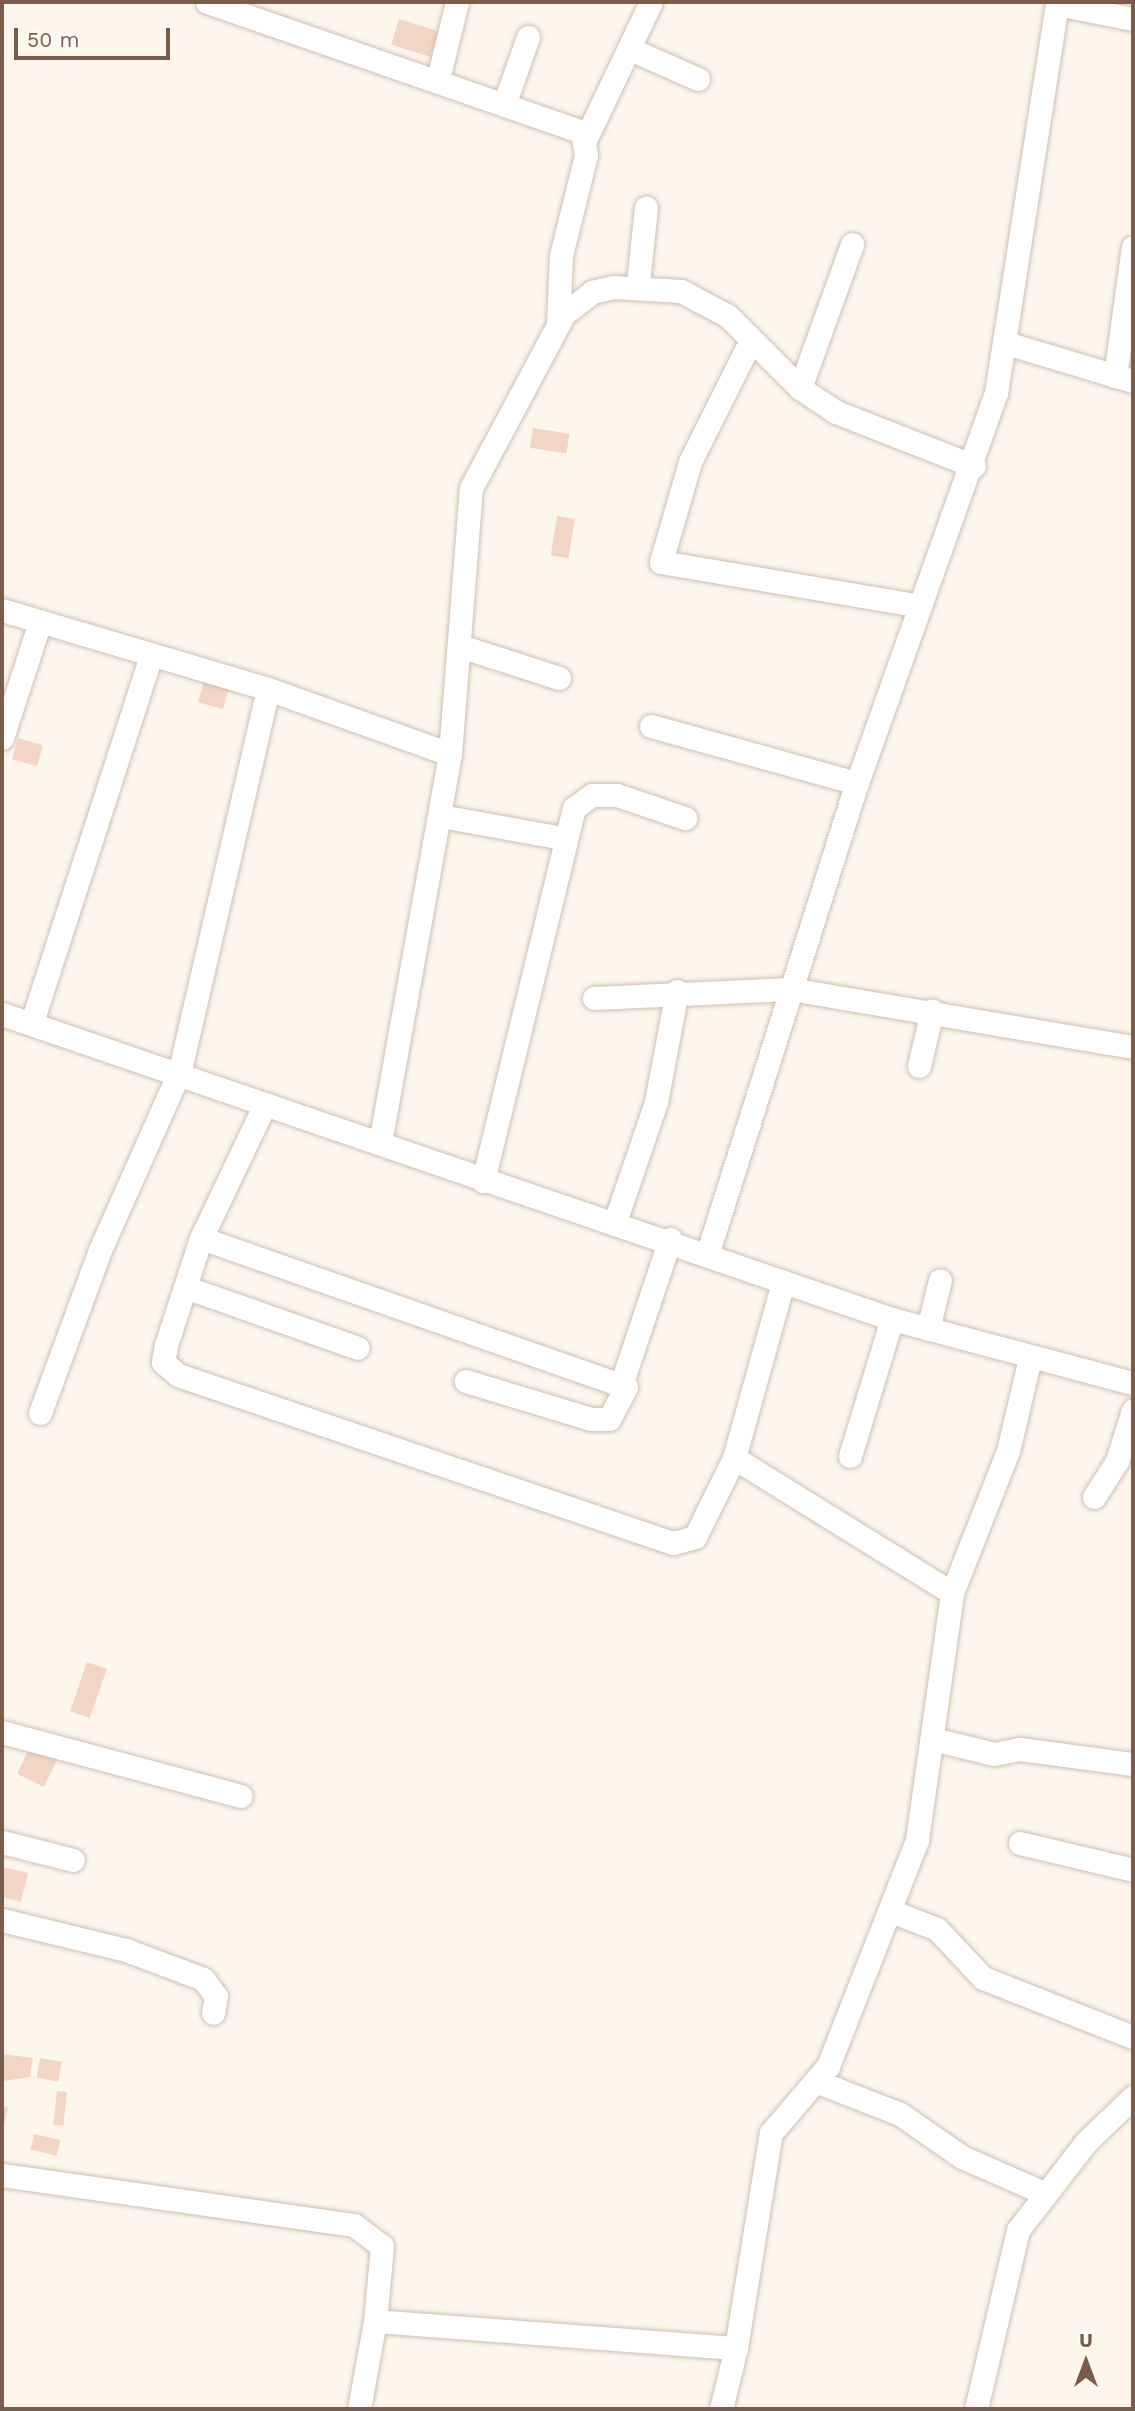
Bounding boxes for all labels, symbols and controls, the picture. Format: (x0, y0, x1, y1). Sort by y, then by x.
scale bar (18, 14, 173, 58)
text: 50 m (27, 27, 79, 52)
north arrow (1051, 2327, 1121, 2397)
text: U (1079, 2329, 1093, 2352)

